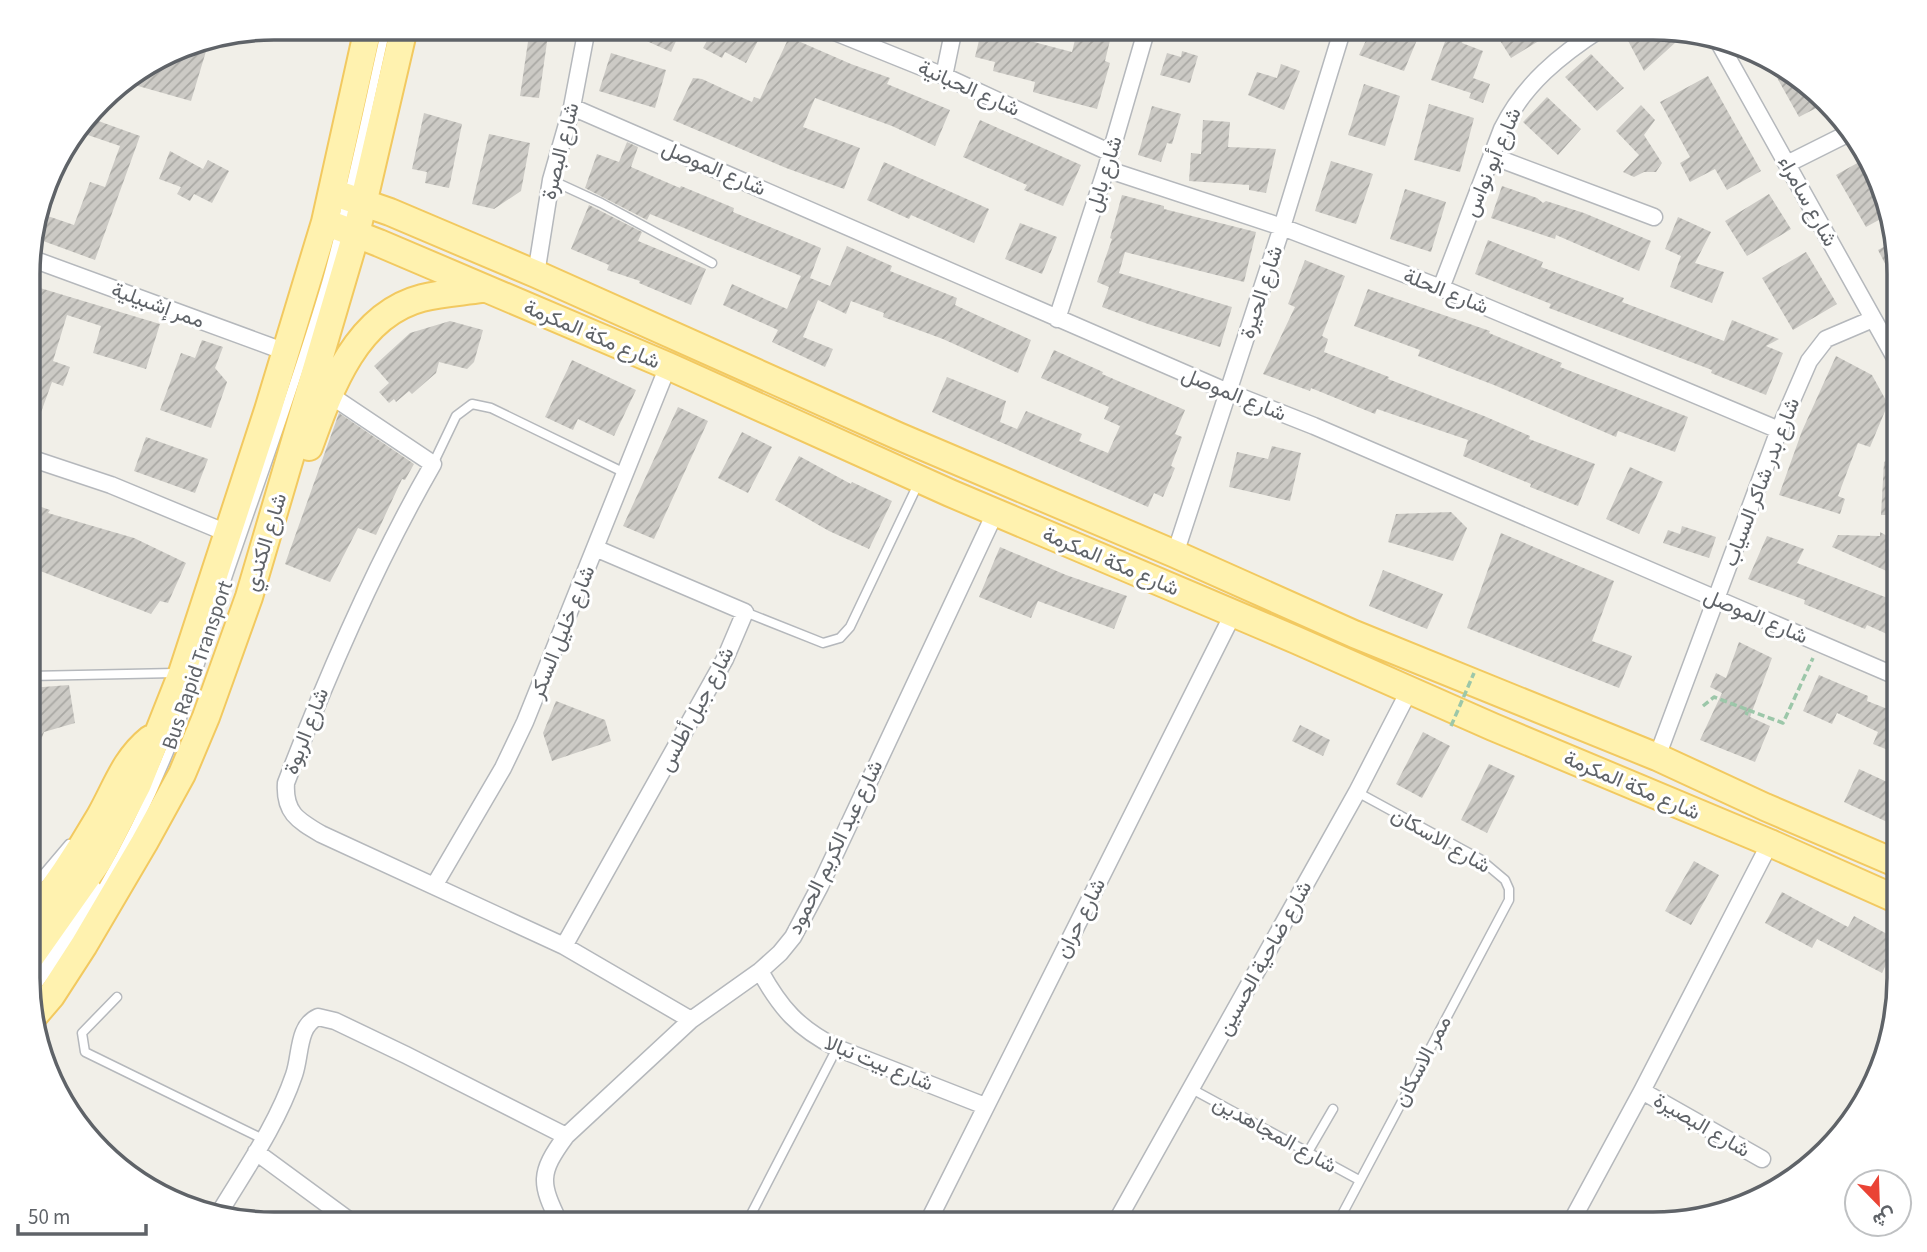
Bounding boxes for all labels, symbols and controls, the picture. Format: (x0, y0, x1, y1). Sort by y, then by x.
street label: شارع الحبانية (913, 52, 1025, 124)
street label: شارع البصرة (533, 99, 587, 203)
street label: شارع أبو نواس (1456, 103, 1528, 221)
street label: شارع بابل (1078, 132, 1130, 216)
street label: شارع الموصل (657, 133, 771, 203)
street label: شارع سامراء (1771, 150, 1845, 252)
street label: شارع الحيرة (1232, 242, 1290, 342)
street label: شارع الحلة (1399, 260, 1493, 322)
street label: ممر إشبيلية (107, 274, 209, 336)
street label: شارع مكة المكرمة (519, 292, 665, 376)
street label: شارع الموصل (1177, 359, 1291, 429)
street label: شارع بدر شاكر السياب (1715, 393, 1807, 571)
street label: شارع الكندي (236, 489, 296, 595)
street label: شارع مكة المكرمة (1038, 519, 1184, 603)
street label: شارع خليل السكر (521, 561, 602, 704)
street label: Bus Rapid Transport (154, 576, 240, 754)
street label: شارع الموصل (1699, 581, 1813, 651)
street label: شارع جبل أطلس (651, 641, 741, 777)
street label: شارع الربوة (276, 683, 336, 779)
street label: شارع مكة المكرمة (1559, 743, 1705, 827)
street label: شارع عبد الكريم الحمود (780, 755, 890, 939)
street label: شارع الاسكان (1386, 799, 1496, 881)
street label: شارع حران (1047, 873, 1113, 963)
street label: شارع ضاحية الحسين (1209, 875, 1319, 1041)
street label: ممر الاسكان (1385, 1010, 1459, 1112)
street label: شارع بيت نبالا (820, 1028, 938, 1098)
street label: شارع البصيرة (1648, 1085, 1756, 1165)
street label: شارع المجاهدين (1208, 1088, 1342, 1180)
north arrow (1843, 1168, 1913, 1238)
scale bar (18, 1192, 145, 1236)
text: ش (1868, 1200, 1900, 1234)
text: 50 m (28, 1202, 70, 1232)

